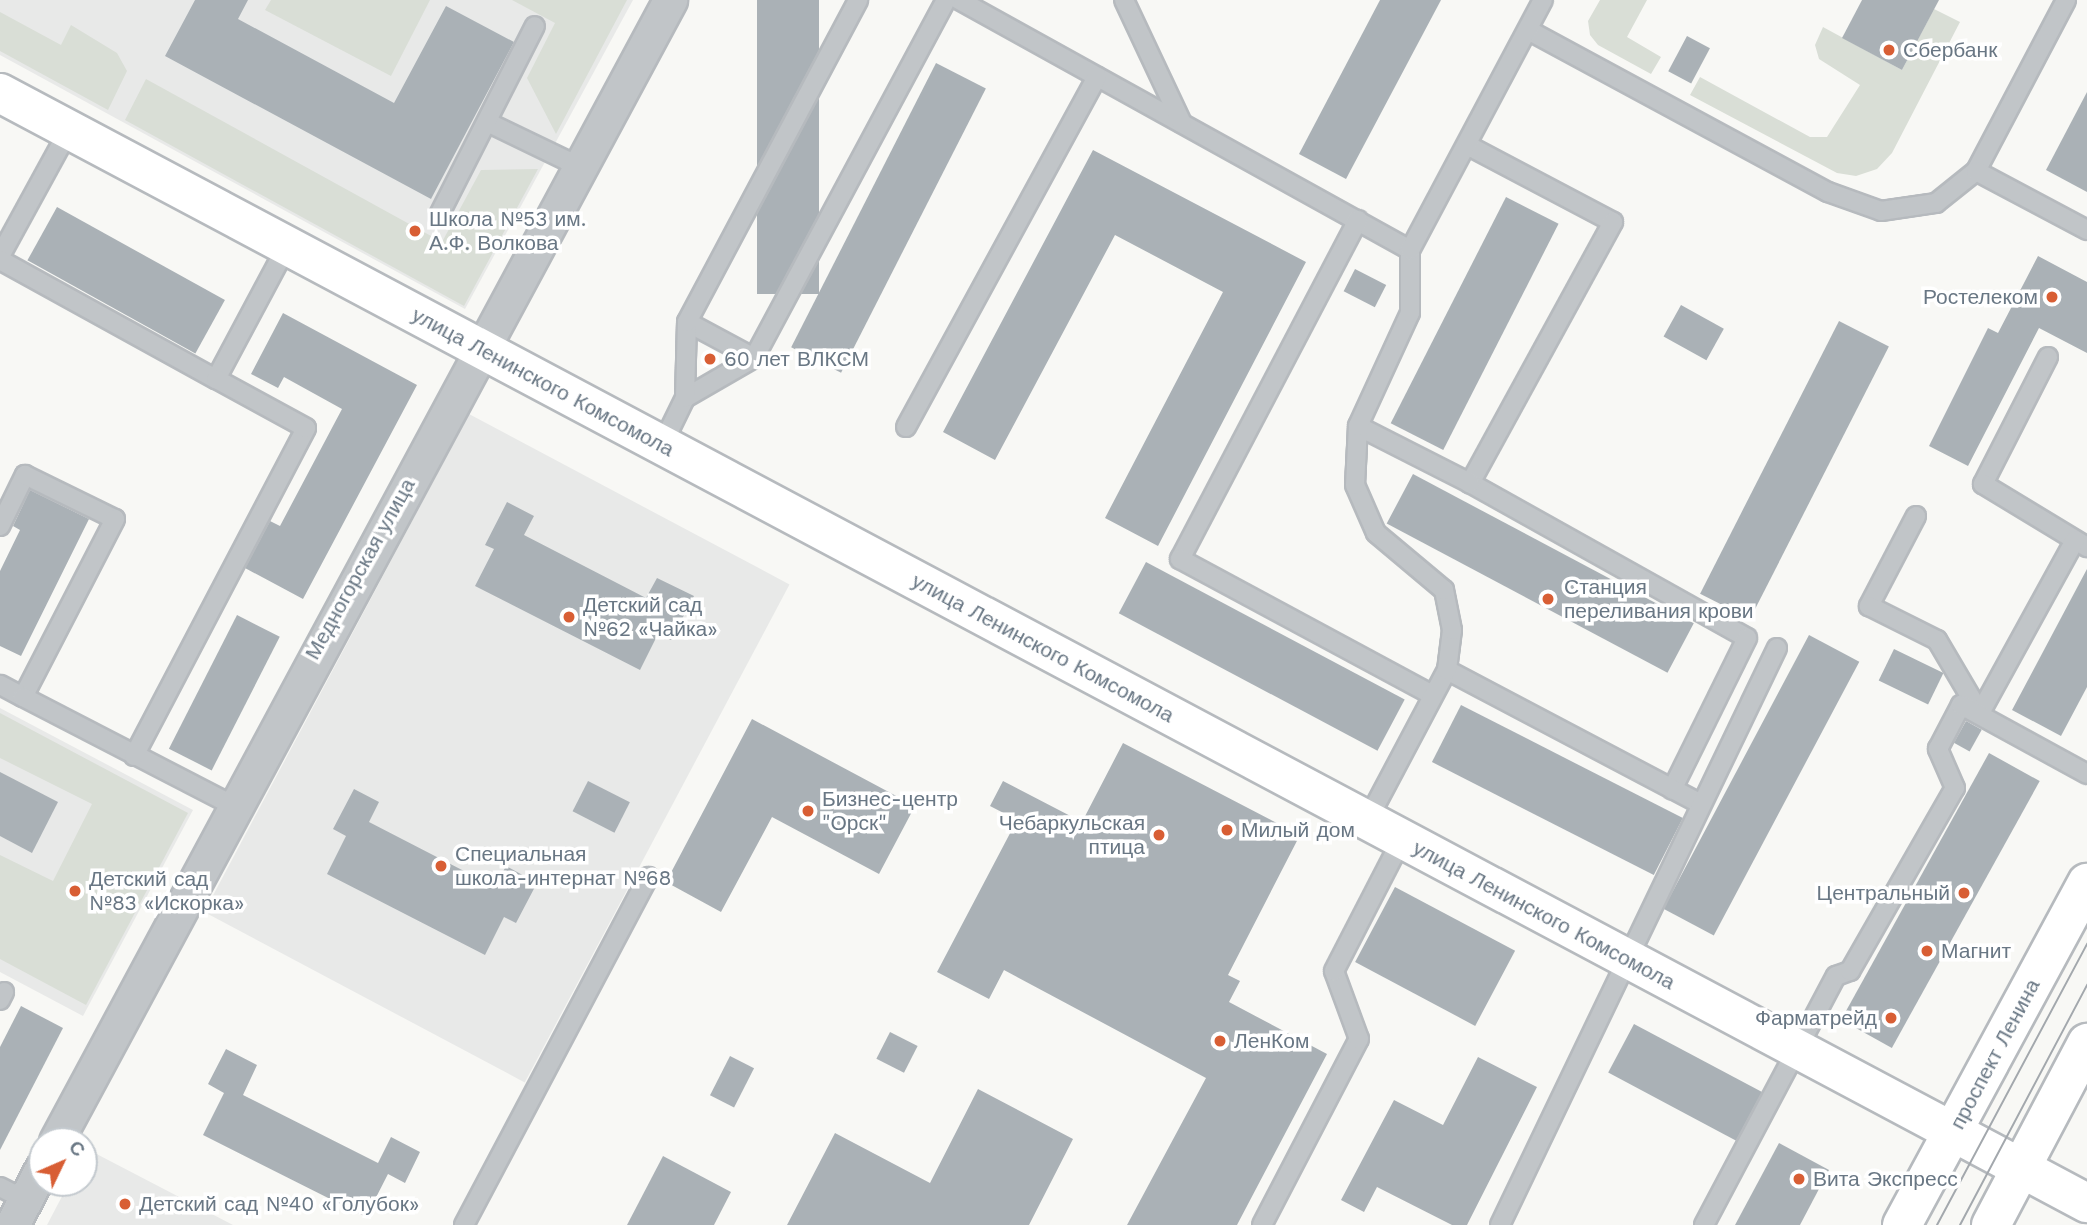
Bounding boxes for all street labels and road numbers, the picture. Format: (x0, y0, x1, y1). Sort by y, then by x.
street label: улица Ленинского Комсомола (408, 302, 678, 462)
street label: Медногорская улица (300, 474, 420, 664)
street label: улица Ленинского Комсомола (908, 568, 1178, 728)
street label: улица Ленинского Комсомола (1409, 835, 1679, 995)
street label: проспект Ленина (1945, 975, 2045, 1133)

